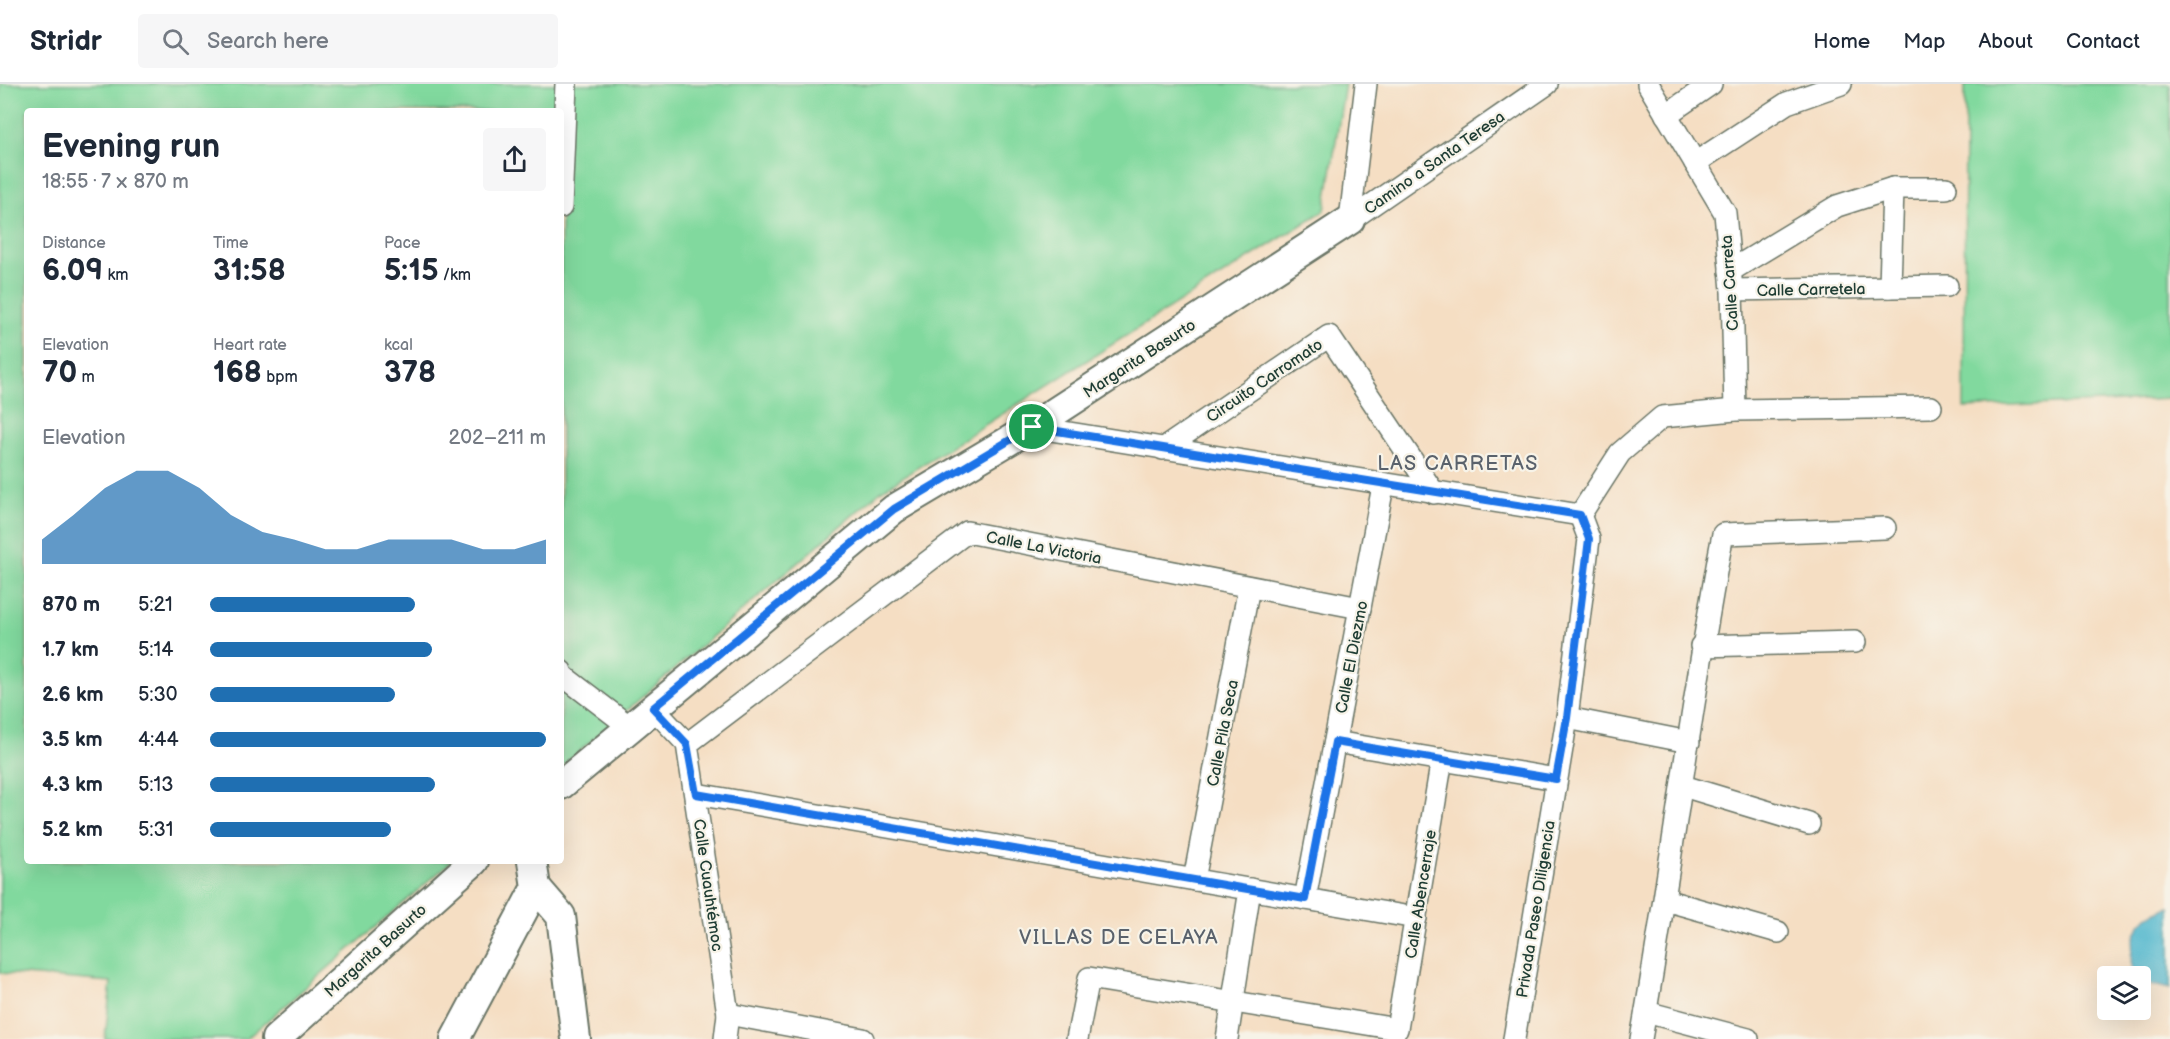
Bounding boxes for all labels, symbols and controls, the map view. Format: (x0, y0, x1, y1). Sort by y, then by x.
search box (138, 14, 558, 68)
text: Stridr (30, 25, 102, 58)
icon: search (159, 25, 192, 58)
text: Search here (207, 28, 329, 55)
text: Home (1813, 29, 1870, 54)
text: Map (1903, 29, 1945, 54)
text: About (1978, 29, 2033, 54)
text: Contact (2066, 29, 2140, 54)
street label: Camino a Santa Teresa (1361, 107, 1509, 219)
text: Evening run (42, 127, 220, 167)
button: share (483, 128, 546, 191)
text: 18:55 · 7 × 870 m (42, 170, 189, 194)
text: Distance (42, 234, 106, 253)
text: Time (213, 234, 248, 253)
text: Pace (384, 234, 420, 253)
street label: Calle Carreta (1718, 234, 1743, 331)
text: 6.09 (42, 253, 103, 289)
text: 31:58 (213, 253, 286, 289)
text: 5:15 (384, 253, 438, 289)
text: km (103, 266, 128, 285)
text: /km (438, 266, 471, 285)
street label: Calle Carretela (1756, 280, 1866, 301)
street label: Margarita Basurto (1080, 316, 1200, 403)
street label: Circuito Carromato (1203, 335, 1327, 427)
text: Elevation (42, 336, 109, 355)
text: Heart rate (213, 336, 287, 355)
text: kcal (384, 336, 413, 355)
text: 70 (42, 355, 77, 391)
text: 168 (213, 355, 262, 391)
text: 378 (384, 355, 436, 391)
text: m (77, 368, 95, 387)
text: bpm (262, 368, 298, 387)
pin (1006, 401, 1057, 452)
icon: arrive (1015, 410, 1048, 443)
text: Elevation (42, 426, 125, 450)
text: 202–211 m (449, 426, 546, 450)
district label: LAS CARRETAS (1377, 452, 1539, 476)
street label: Calle La Victoria (984, 528, 1103, 569)
text: 870 m (42, 593, 100, 617)
text: 5:21 (138, 593, 173, 617)
street label: Calle El Diezmo (1332, 599, 1373, 715)
text: 1.7 km (42, 638, 99, 662)
text: 5:14 (138, 638, 173, 662)
street label: Calle Pila Seca (1204, 678, 1243, 788)
text: 2.6 km (42, 683, 103, 707)
text: 5:30 (138, 683, 178, 707)
text: 3.5 km (42, 728, 103, 752)
text: 4:44 (138, 728, 179, 752)
text: 4.3 km (42, 773, 103, 797)
text: 5:13 (138, 773, 174, 797)
text: 5.2 km (42, 818, 103, 842)
text: 5:31 (138, 818, 174, 842)
street label: Calle Cuauhtémoc (689, 818, 726, 953)
street label: Privada Paseo Diligencia (1513, 819, 1560, 999)
street label: Calle Abencerraje (1402, 828, 1441, 960)
street label: Margarita Basurto (321, 900, 431, 1002)
district label: VILLAS DE CELAYA (1019, 926, 1219, 950)
map controls (2097, 966, 2151, 1020)
button: layers (2097, 966, 2151, 1020)

